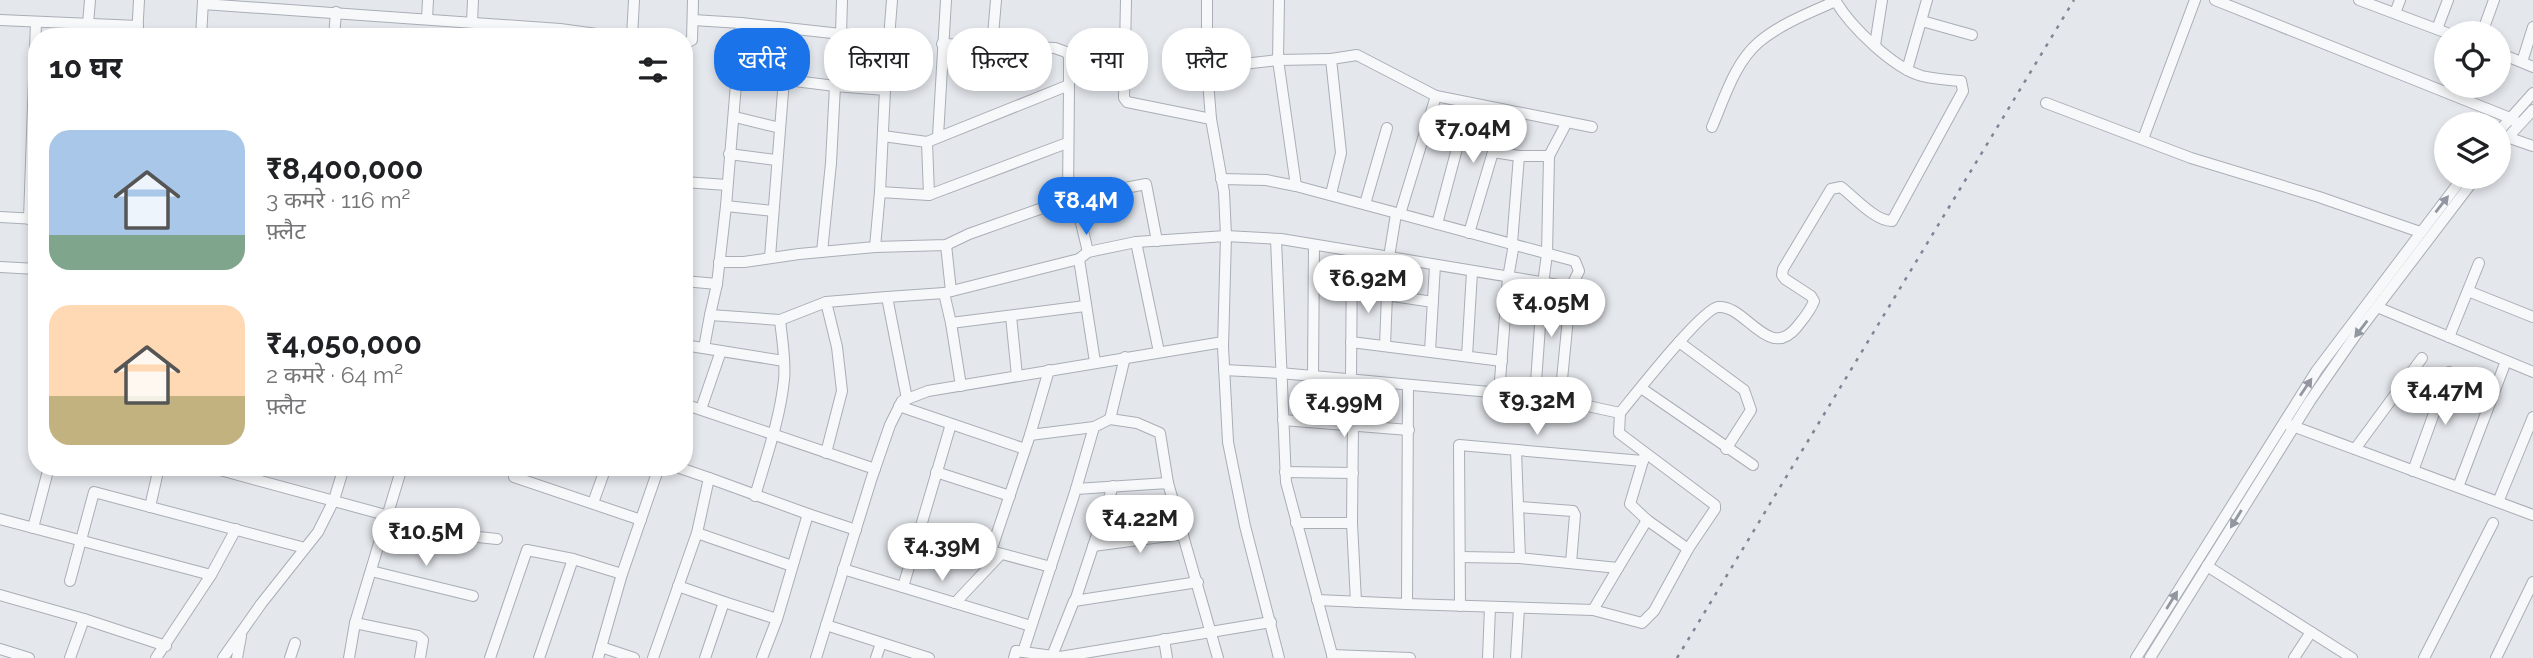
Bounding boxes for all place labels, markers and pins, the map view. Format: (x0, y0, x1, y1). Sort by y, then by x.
pin: ₹7.04M (1416, 106, 1530, 165)
pin: ₹8.4M (1037, 177, 1135, 237)
pin: ₹6.92M (1311, 256, 1425, 315)
pin: ₹4.05M (1494, 280, 1608, 339)
pin: ₹4.47M (2388, 368, 2502, 427)
pin: ₹9.32M (1480, 378, 1594, 437)
pin: ₹4.99M (1287, 380, 1401, 439)
pin: ₹4.22M (1083, 496, 1197, 555)
pin: ₹10.5M (369, 508, 483, 568)
pin: ₹4.39M (885, 524, 999, 583)

